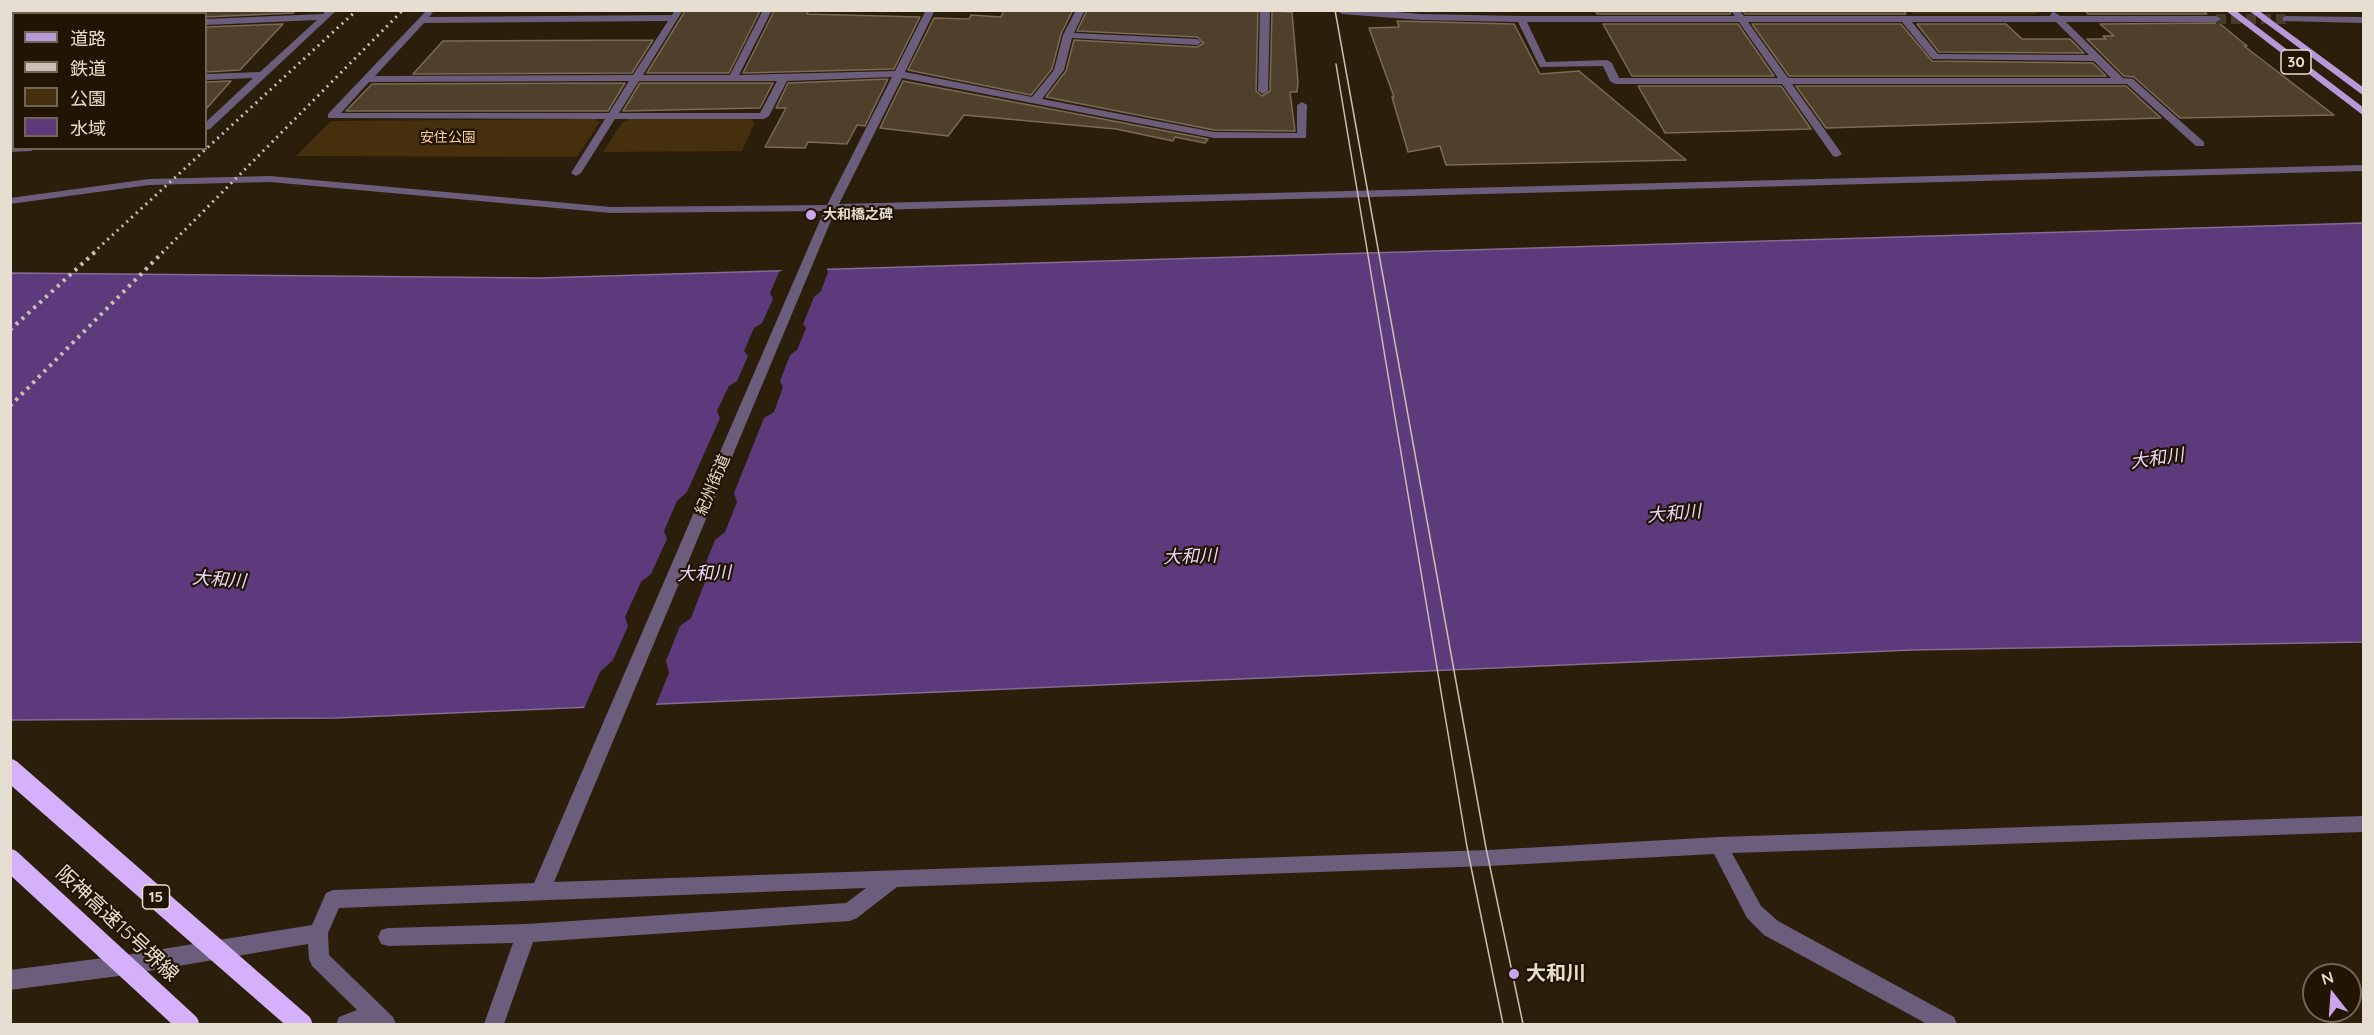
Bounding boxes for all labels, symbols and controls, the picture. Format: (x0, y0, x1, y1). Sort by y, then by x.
legend (12, 12, 207, 150)
text: 道路 (70, 27, 106, 50)
road number: 30 (2281, 50, 2311, 74)
text: 鉄道 (70, 57, 106, 80)
text: 公園 (70, 87, 106, 110)
text: 水域 (70, 117, 106, 140)
park label: 安住公園 (420, 130, 476, 146)
place label: 大和橋之碑 (823, 207, 893, 223)
marker: 大和橋之碑 (804, 208, 818, 222)
water label: 大和川 (2129, 445, 2185, 473)
street label: 紀州街道 (692, 452, 734, 518)
water label: 大和川 (1646, 501, 1702, 527)
water label: 大和川 (1163, 545, 1217, 569)
water label: 大和川 (677, 562, 731, 586)
water label: 大和川 (191, 567, 247, 593)
street label: 阪神高速15号堺線 (51, 861, 183, 987)
road number: 15 (142, 885, 170, 909)
place label: 大和川 (1526, 962, 1586, 986)
north arrow (2302, 963, 2362, 1023)
text: N (2319, 966, 2336, 989)
marker: 大和川 (1507, 967, 1521, 981)

